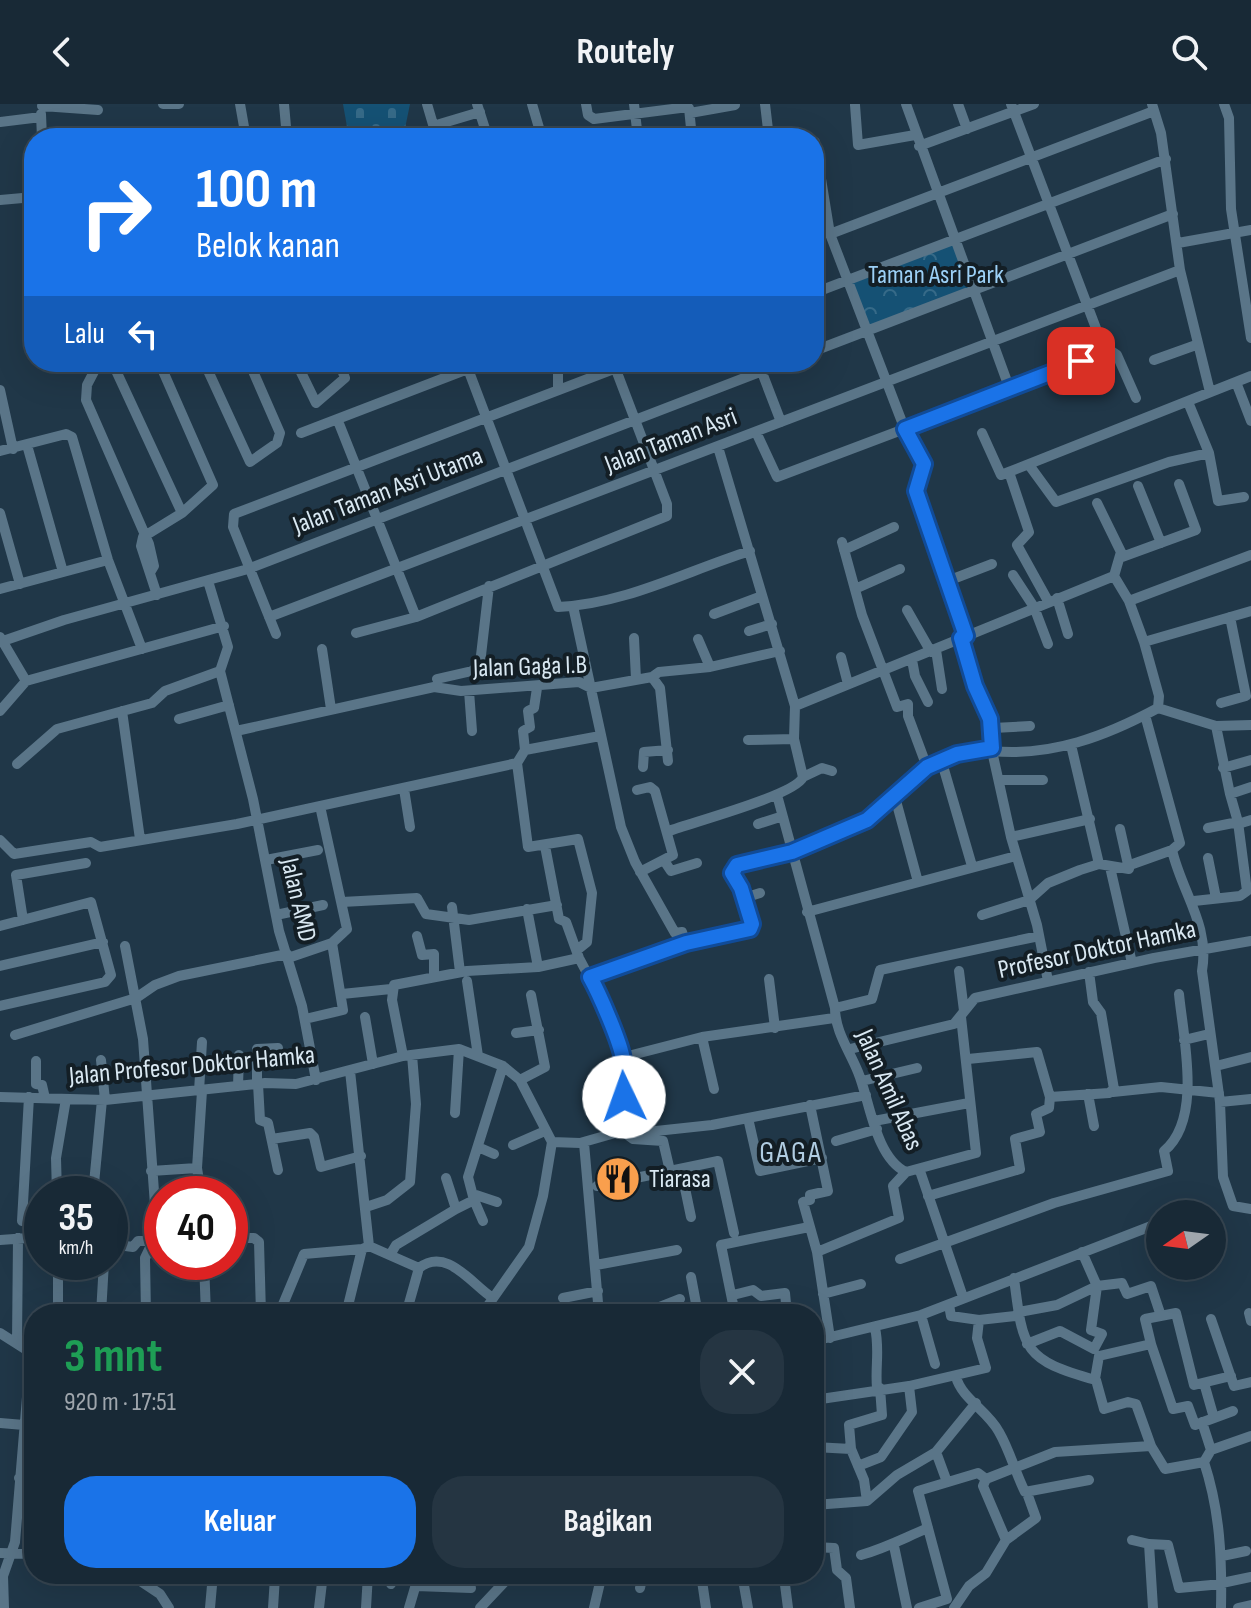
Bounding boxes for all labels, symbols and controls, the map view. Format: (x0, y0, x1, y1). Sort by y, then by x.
icon: back (40, 30, 84, 74)
icon: search (1167, 30, 1211, 74)
text: Routely (576, 31, 675, 74)
text: 100 m (196, 157, 317, 224)
icon: right (64, 160, 168, 264)
text: Belok kanan (196, 225, 340, 268)
park label: Taman Asri Park (868, 260, 1004, 291)
icon: left (121, 312, 165, 356)
text: Lalu (64, 316, 105, 352)
pin (1047, 327, 1115, 395)
icon: arrive (1059, 339, 1103, 383)
street label: Jalan Taman Asri (600, 402, 741, 481)
street label: Jalan Taman Asri Utama (288, 441, 487, 542)
street label: Jalan Gaga I.B (471, 650, 588, 685)
street label: Jalan AMD (273, 854, 323, 945)
street label: Profesor Doktor Hamka (995, 914, 1199, 986)
street label: Jalan Amil Abas (848, 1024, 929, 1155)
street label: Jalan Profesor Doktor Hamka (67, 1040, 316, 1092)
position arrow (582, 1055, 666, 1139)
district label: GAGA (759, 1135, 823, 1171)
restaurant icon: Tiarasa (594, 1155, 642, 1203)
place label: Tiarasa (649, 1164, 711, 1195)
speed limit sign: 40 (144, 1176, 248, 1280)
text: 35 (58, 1194, 94, 1242)
north arrow (1146, 1200, 1226, 1280)
map controls (1146, 1200, 1226, 1280)
text: km/h (59, 1236, 93, 1260)
text: 3 mnt (64, 1328, 162, 1385)
button: close (700, 1330, 784, 1414)
text: 920 m · 17:51 (64, 1387, 176, 1418)
button: Keluar (64, 1476, 416, 1568)
button: Bagikan (432, 1476, 784, 1568)

